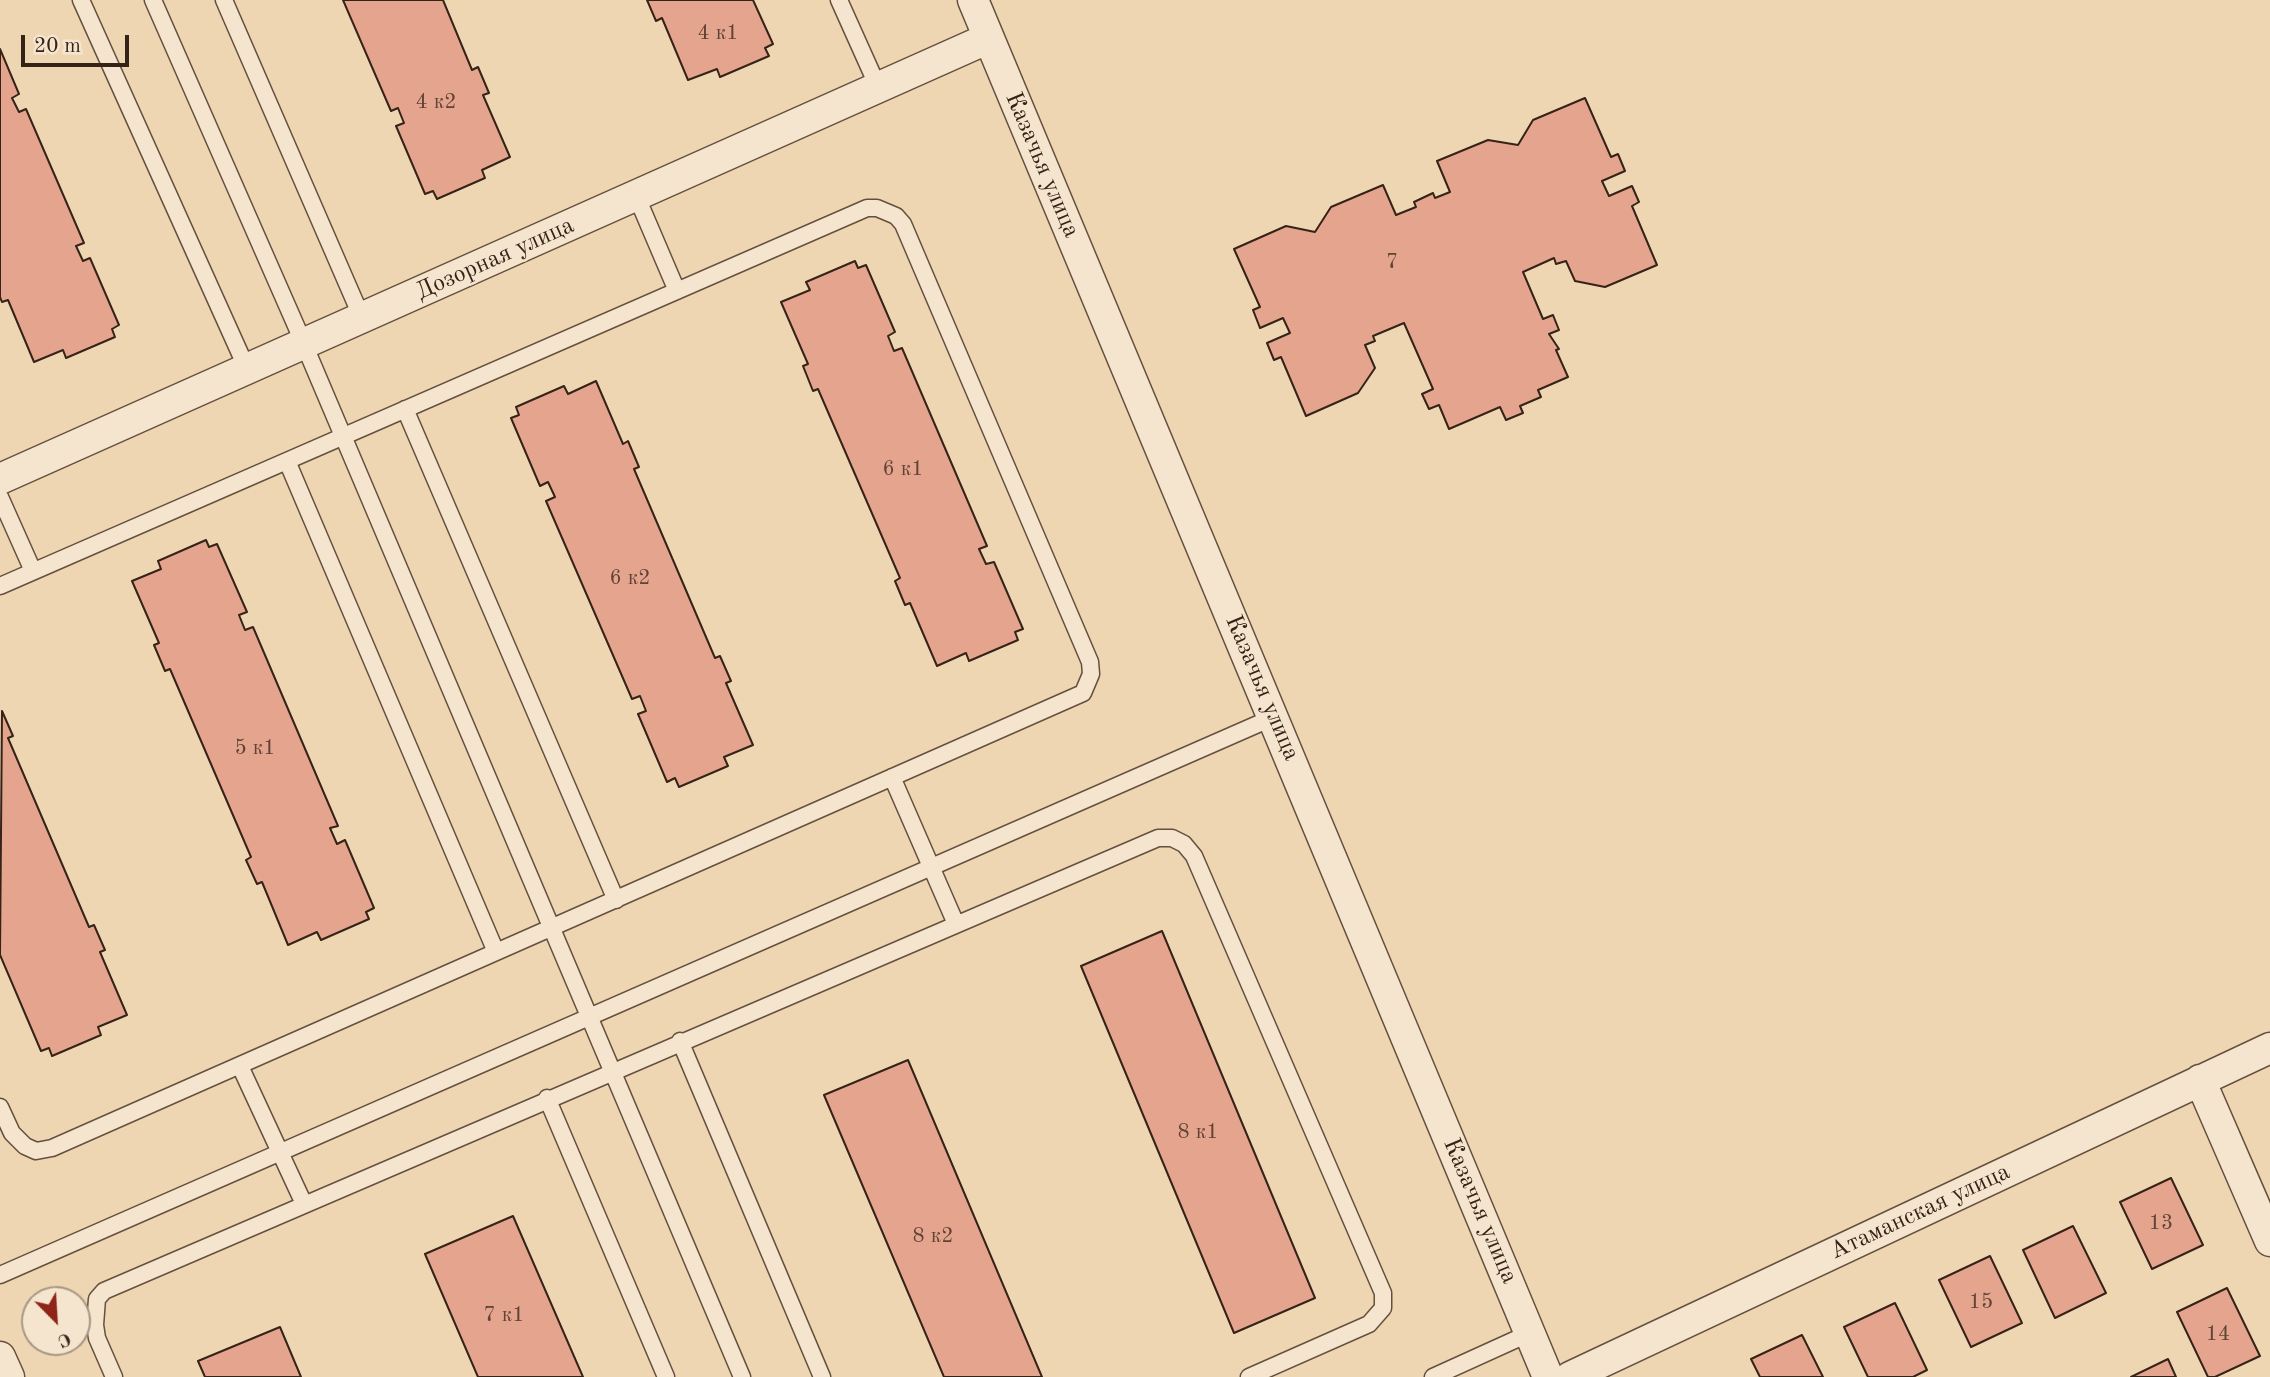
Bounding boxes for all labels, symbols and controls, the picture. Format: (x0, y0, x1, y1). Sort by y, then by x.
house number: 4 к1 (698, 20, 738, 46)
scale bar (24, 21, 133, 65)
text: 20 m (34, 36, 81, 57)
street label: Казачья улица (998, 88, 1086, 242)
house number: 4 к2 (416, 89, 456, 115)
street label: Дозорная улица (411, 211, 579, 307)
house number: 7 (1386, 249, 1398, 275)
house number: 6 к1 (883, 456, 923, 482)
house number: 6 к2 (610, 565, 650, 591)
street label: Казачья улица (1218, 611, 1306, 765)
house number: 5 к1 (235, 735, 275, 761)
house number: 8 к1 (1178, 1119, 1218, 1145)
street label: Казачья улица (1436, 1134, 1524, 1288)
street label: Атаманская улица (1825, 1158, 2015, 1266)
house number: 13 (2149, 1210, 2173, 1236)
house number: 8 к2 (913, 1223, 953, 1249)
north arrow (21, 1286, 91, 1356)
house number: 15 (1969, 1289, 1993, 1315)
house number: 7 к1 (484, 1302, 524, 1328)
house number: 14 (2206, 1321, 2230, 1347)
text: С (54, 1328, 74, 1350)

